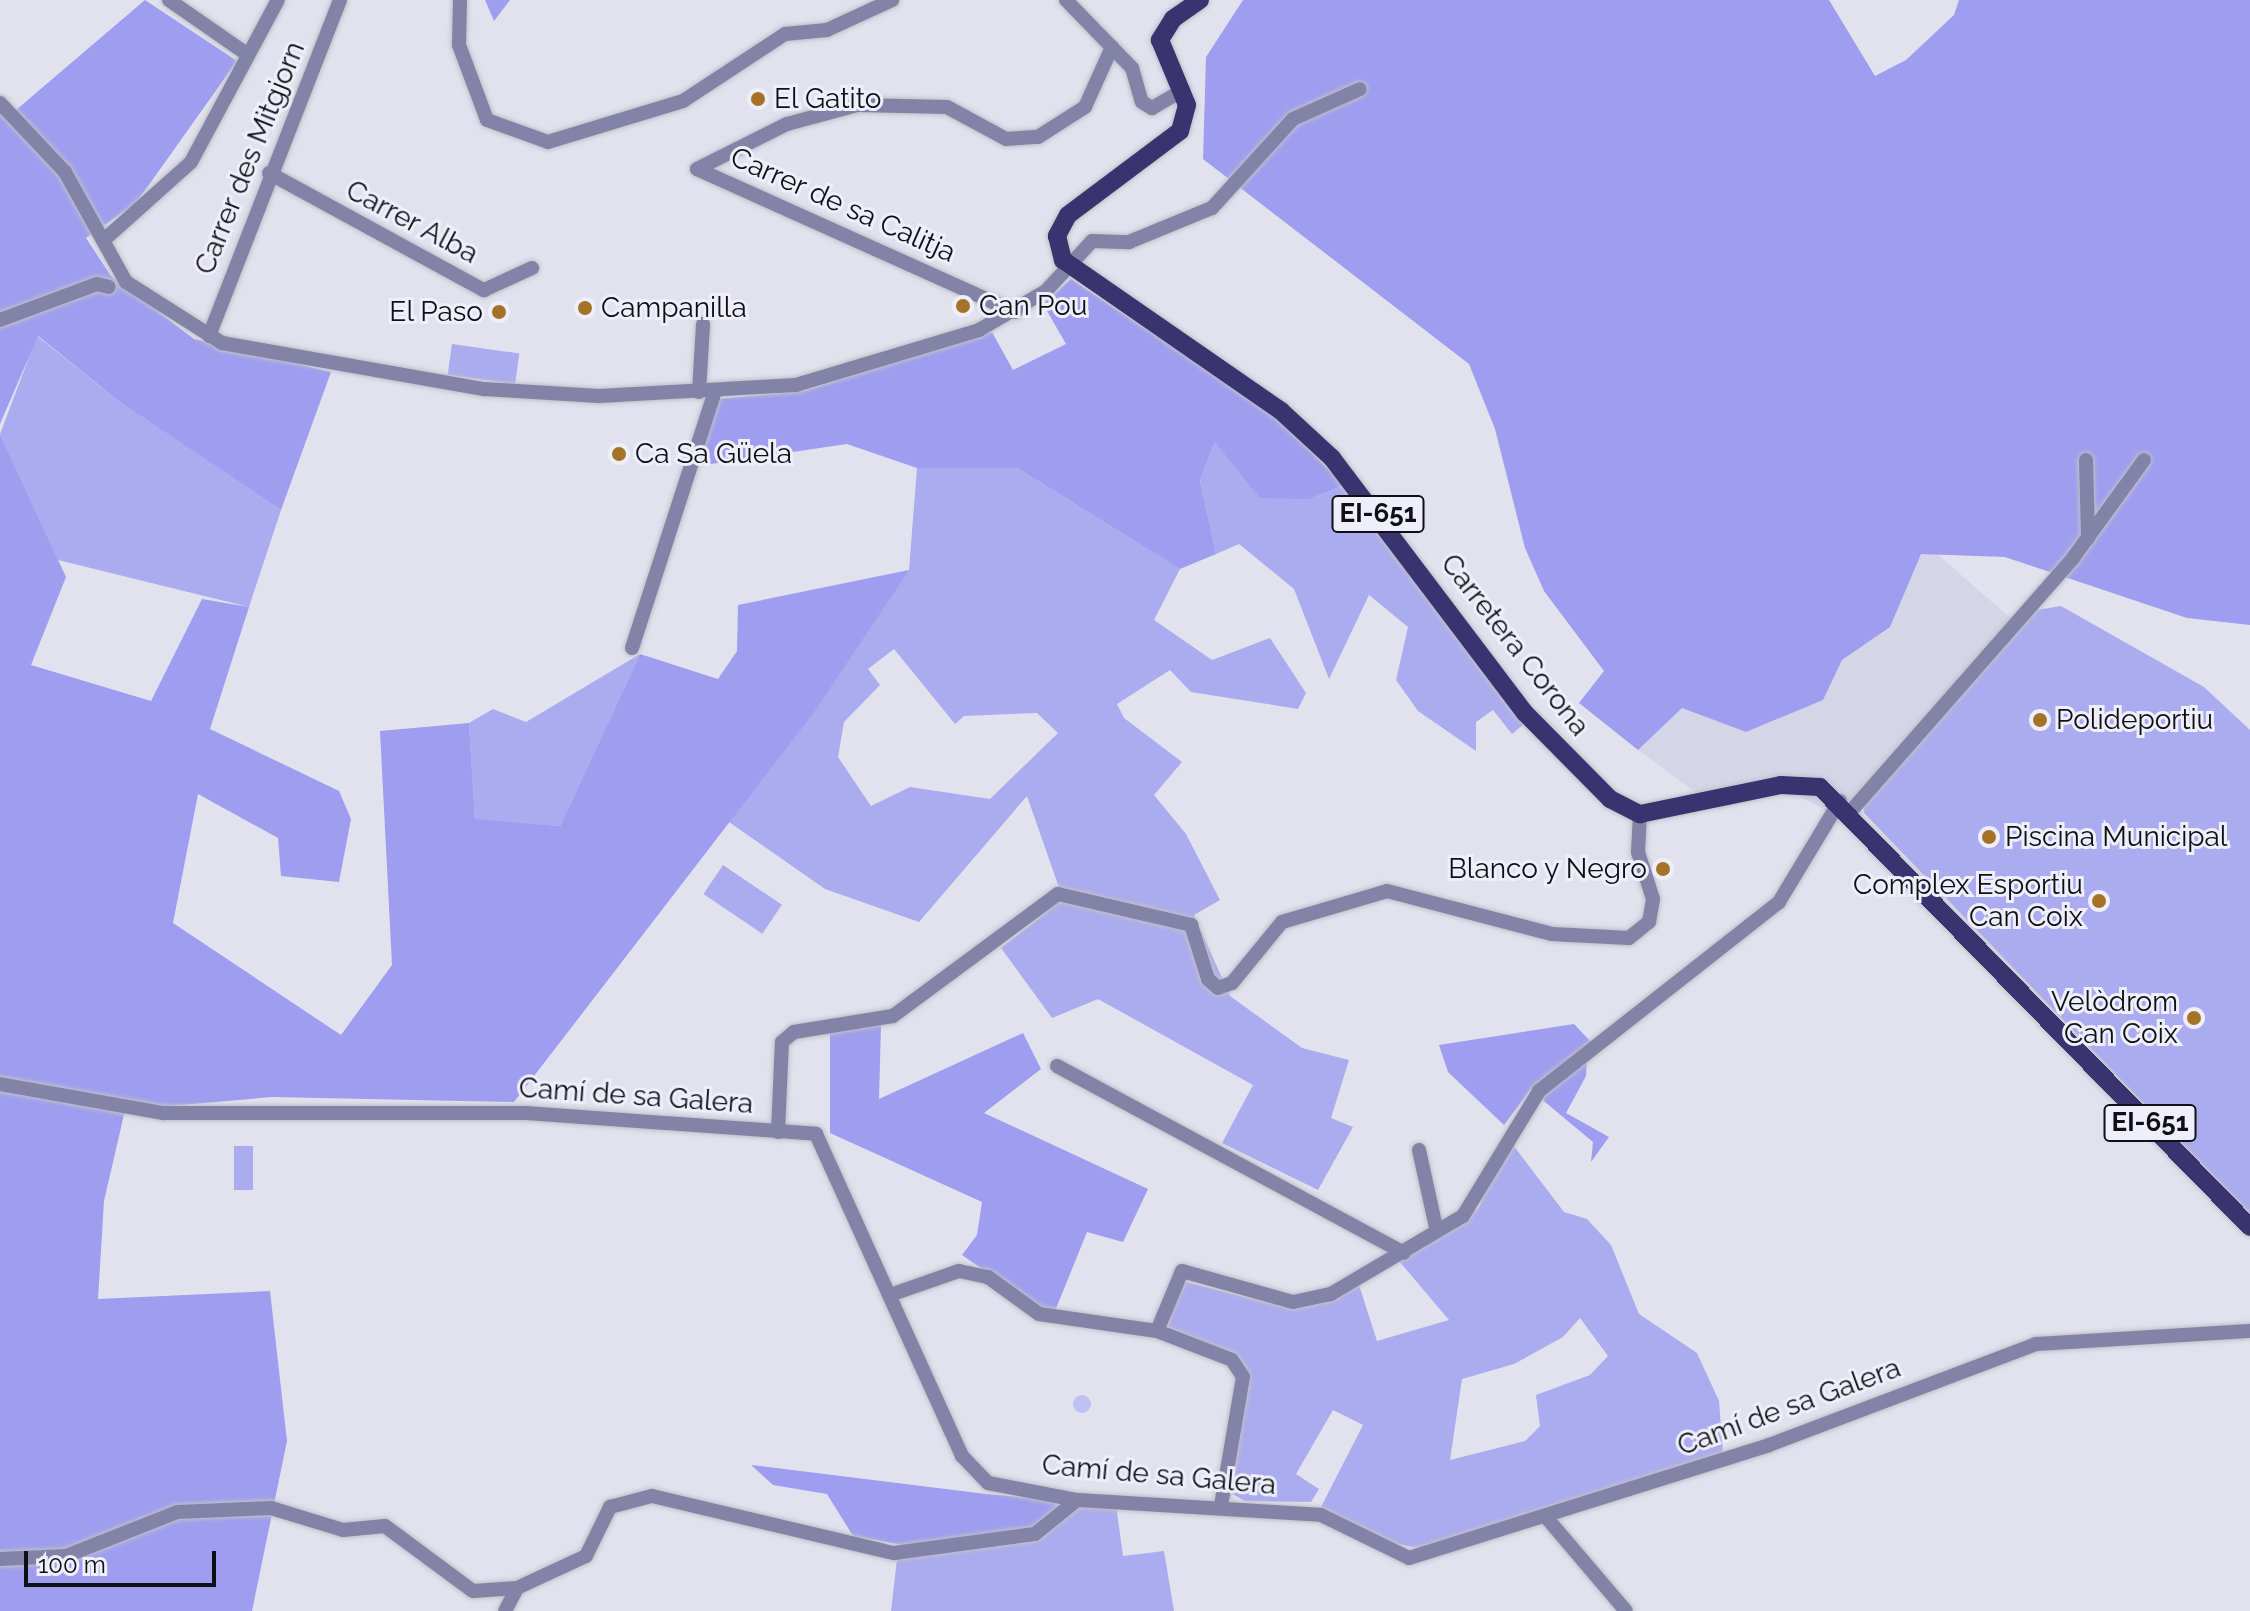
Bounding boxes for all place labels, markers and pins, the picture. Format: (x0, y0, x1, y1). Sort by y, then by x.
place label: El Gatito (774, 82, 882, 116)
marker: El Gatito (749, 90, 767, 108)
place label: Can Pou (979, 289, 1087, 323)
place label: Campanilla (601, 291, 747, 325)
place label: El Paso (388, 295, 483, 329)
marker: Can Pou (954, 297, 972, 315)
marker: Campanilla (576, 299, 594, 317)
marker: El Paso (490, 303, 508, 321)
place label: Ca Sa Güela (635, 437, 792, 471)
marker: Ca Sa Güela (610, 445, 628, 463)
place label: Polideportiu (2056, 703, 2213, 737)
marker: Polideportiu (2031, 711, 2049, 729)
place label: Piscina Municipal (2005, 820, 2227, 854)
marker: Piscina Municipal (1980, 828, 1998, 846)
place label: Blanco y Negro (1447, 852, 1647, 886)
marker: Blanco y Negro (1654, 860, 1672, 878)
place label: Complex Esportiu Can Coix (1853, 868, 2083, 934)
marker: Complex Esportiu Can Coix (2090, 892, 2108, 910)
place label: Velòdrom Can Coix (2051, 985, 2178, 1051)
marker: Velòdrom Can Coix (2185, 1009, 2203, 1027)

